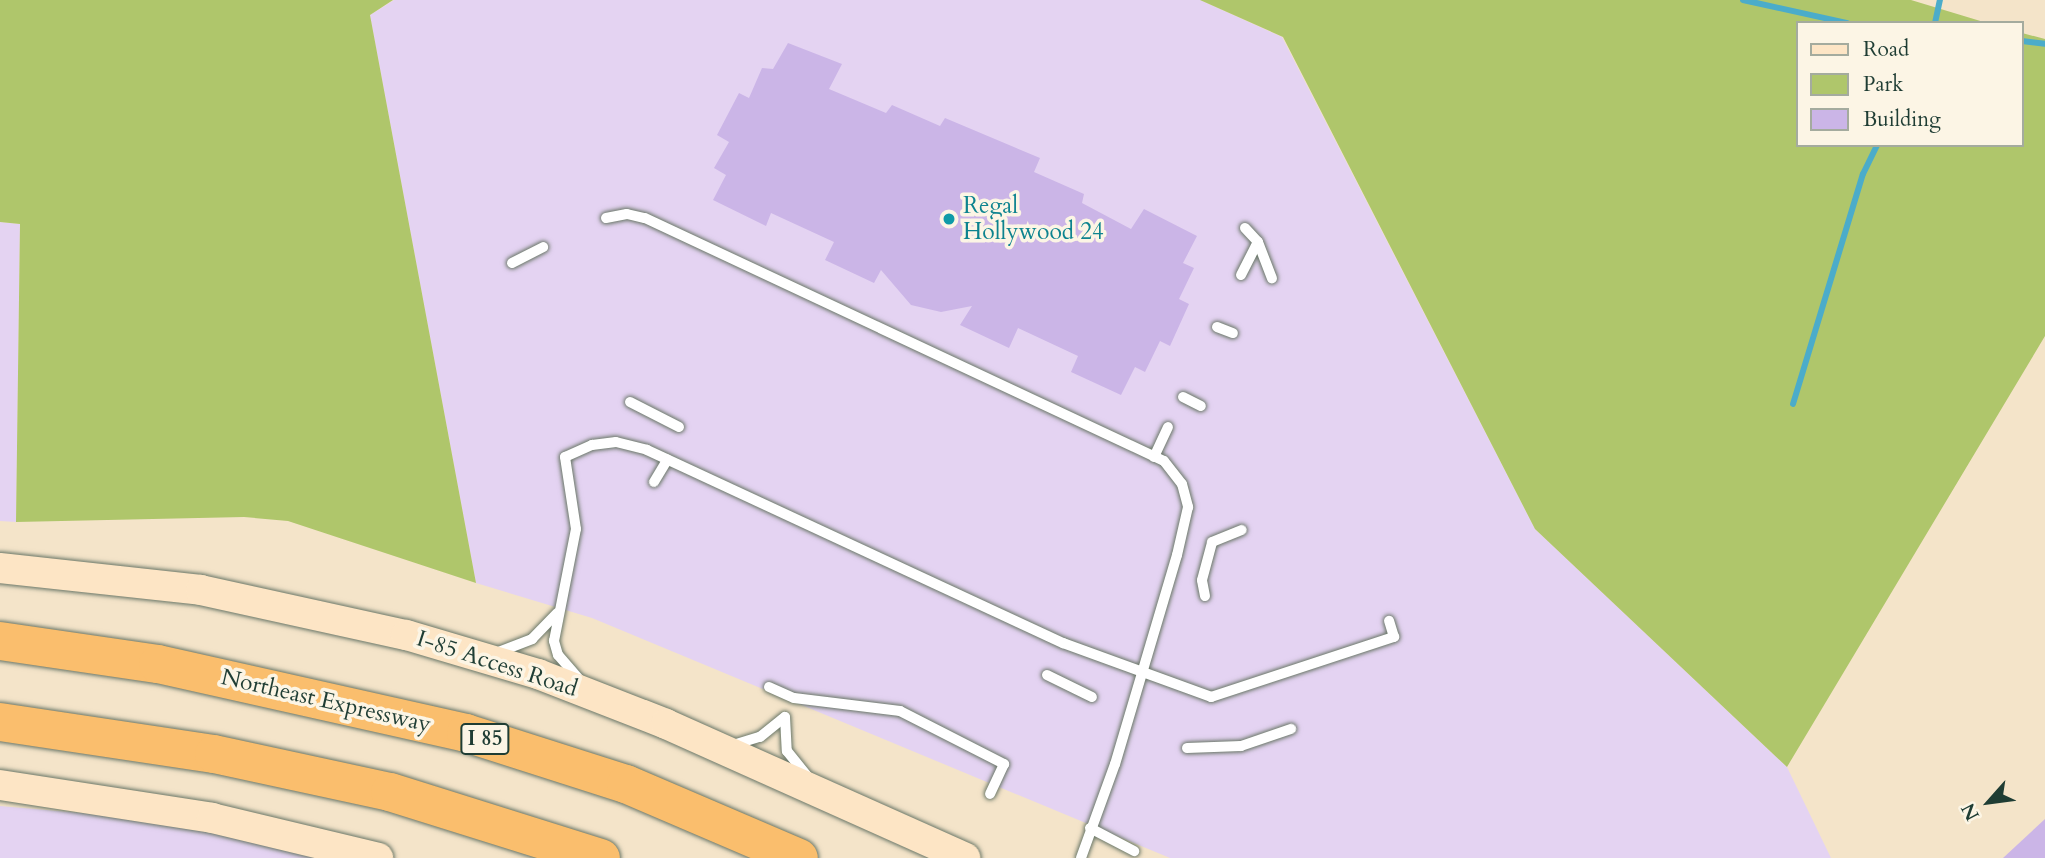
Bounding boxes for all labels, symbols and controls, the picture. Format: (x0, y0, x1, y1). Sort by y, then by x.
legend (1797, 21, 2024, 147)
text: Road (1863, 35, 1909, 64)
text: Park (1863, 70, 1903, 99)
text: Building (1863, 105, 1941, 134)
place label: Regal Hollywood 24 (963, 192, 1104, 246)
marker: Regal Hollywood 24 (941, 211, 957, 227)
street label: I-85 Access Road (413, 625, 581, 703)
street label: Northeast Expressway (218, 663, 434, 739)
road number: I 85 (459, 722, 511, 756)
north arrow (1954, 767, 2024, 837)
text: N (1955, 798, 1986, 825)

